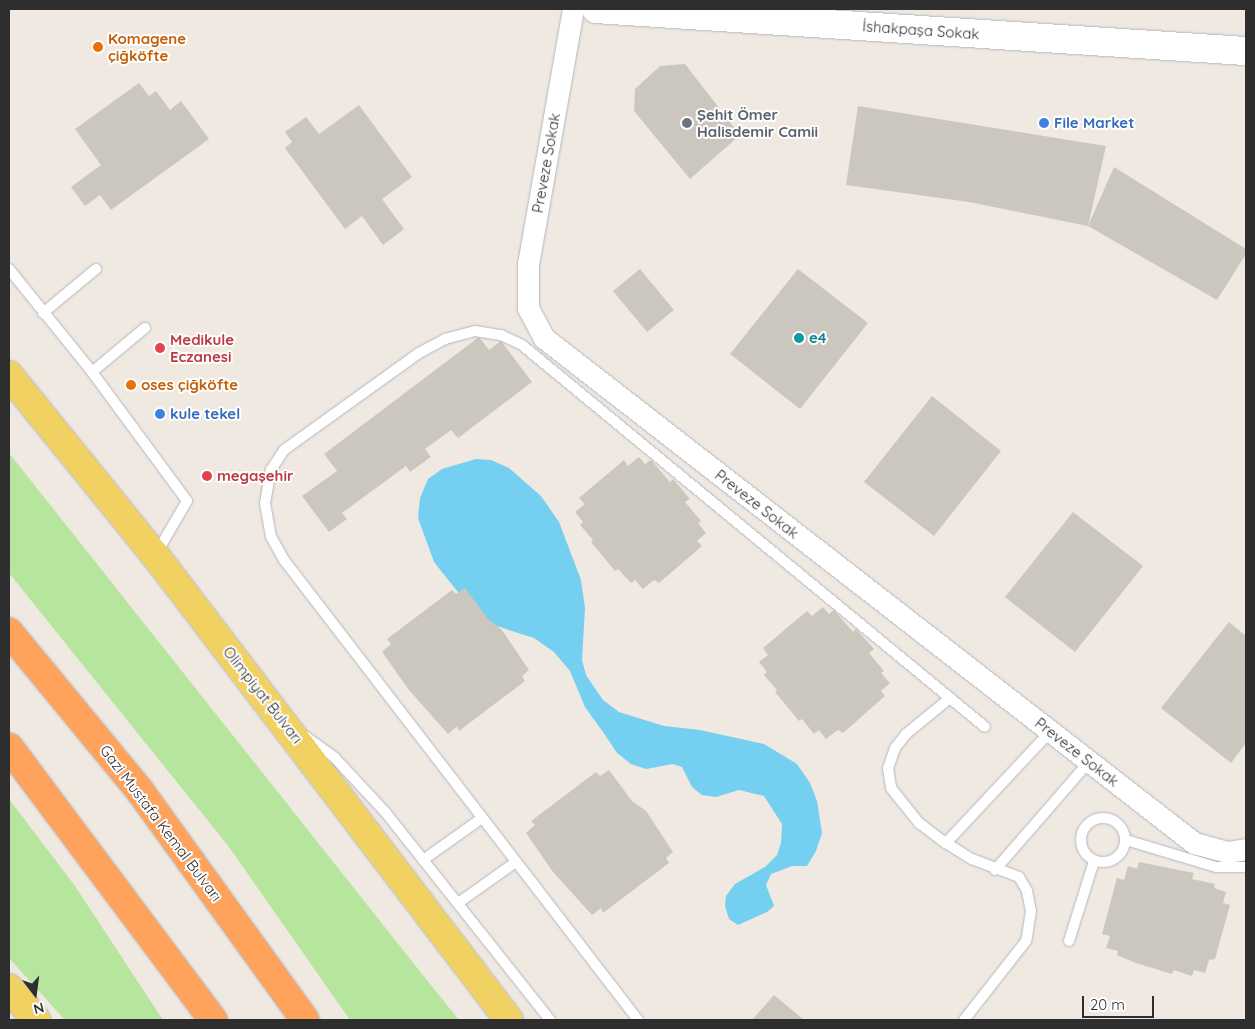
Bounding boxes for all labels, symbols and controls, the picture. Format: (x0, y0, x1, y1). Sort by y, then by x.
street label: İshakpaşa Sokak (862, 17, 980, 43)
place label: Komagene çiğköfte (108, 29, 186, 64)
marker: Komagene çiğköfte (92, 41, 104, 53)
place label: Şehit Ömer Halisdemir Camii (697, 105, 818, 140)
street label: Preveze Sokak (528, 112, 564, 214)
place label: File Market (1054, 114, 1134, 132)
marker: Şehit Ömer Halisdemir Camii (681, 117, 693, 129)
marker: File Market (1038, 117, 1050, 129)
place label: e4 (809, 329, 827, 347)
place label: Medikule Eczanesi (170, 330, 234, 365)
marker: e4 (793, 332, 805, 344)
marker: Medikule Eczanesi (154, 342, 166, 354)
place label: oses çiğköfte (141, 376, 238, 394)
marker: oses çiğköfte (125, 379, 137, 391)
place label: kule tekel (170, 405, 240, 423)
marker: kule tekel (154, 408, 166, 420)
street label: Preveze Sokak (712, 466, 802, 542)
place label: megaşehir (217, 467, 293, 485)
marker: megaşehir (201, 470, 213, 482)
street label: Olimpiyat Bulvarı (219, 643, 307, 747)
street label: Preveze Sokak (1032, 714, 1122, 790)
street label: Gazi Mustafa Kemal Bulvarı (96, 741, 226, 905)
north arrow (10, 969, 60, 1019)
scale bar (1085, 986, 1158, 1018)
text: 20 m (1090, 995, 1125, 1014)
text: N (32, 998, 46, 1019)

